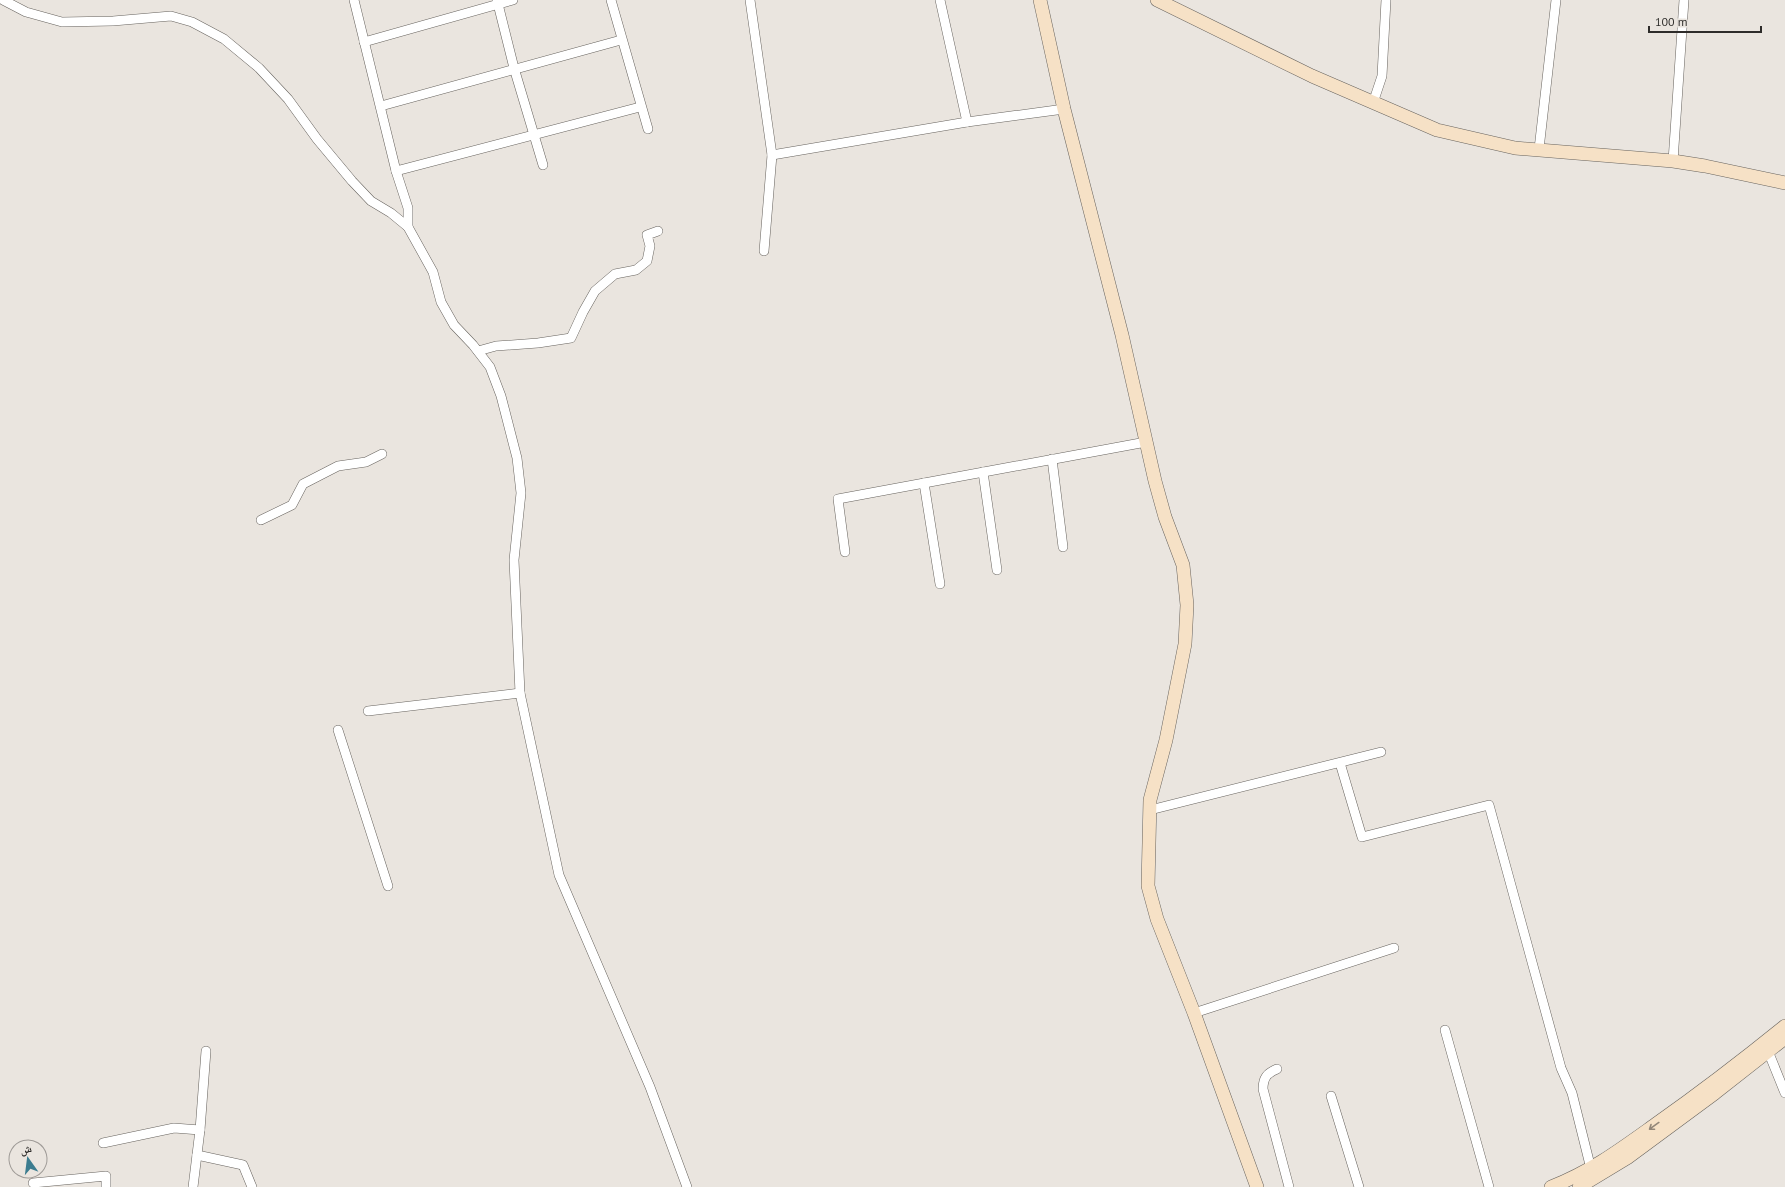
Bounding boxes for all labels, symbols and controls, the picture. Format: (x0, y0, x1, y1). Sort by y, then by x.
scale bar (1649, 8, 1761, 34)
text: 100 m (1655, 14, 1688, 29)
one-way arrow (1648, 1122, 1659, 1130)
north arrow (8, 1139, 48, 1179)
text: ش (18, 1141, 33, 1158)

